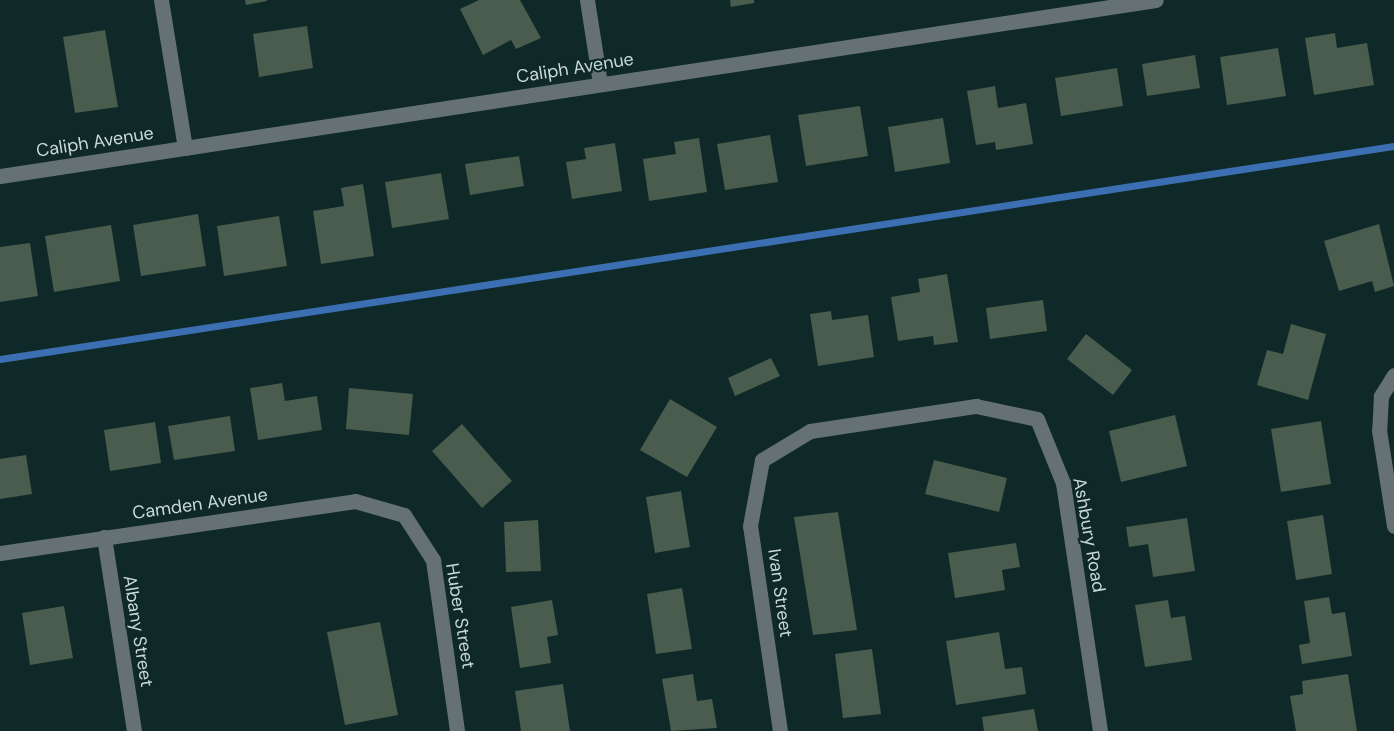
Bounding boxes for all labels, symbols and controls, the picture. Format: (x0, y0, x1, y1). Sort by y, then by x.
street label: Caliph Avenue (515, 48, 635, 88)
street label: Caliph Avenue (35, 122, 155, 162)
street label: Ashbury Road (1068, 476, 1110, 594)
street label: Camden Avenue (131, 484, 269, 524)
street label: Ivan Street (763, 547, 797, 639)
street label: Huber Street (441, 562, 479, 670)
street label: Albany Street (119, 574, 157, 688)

